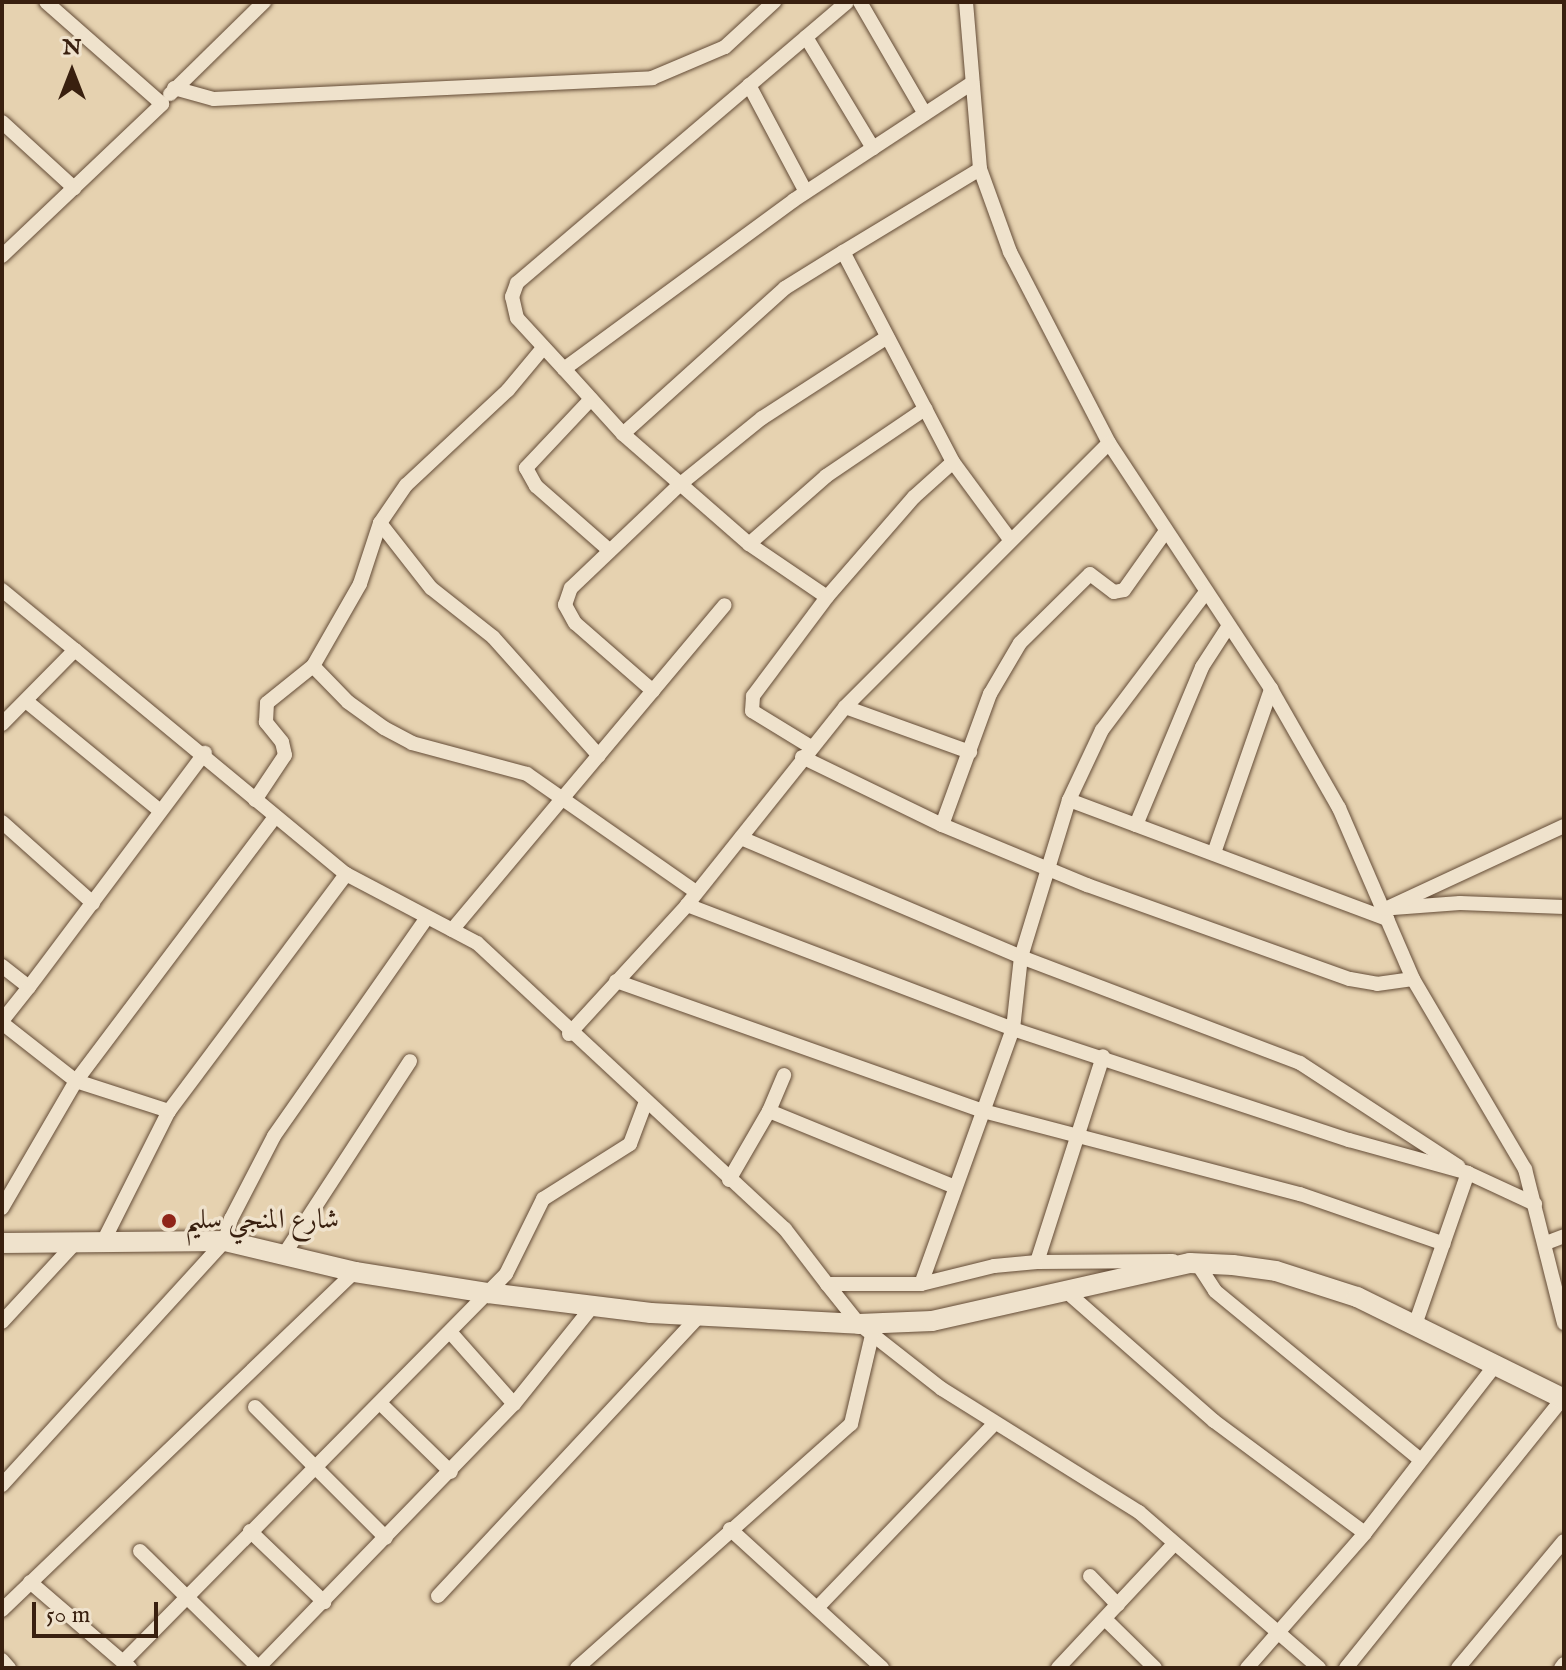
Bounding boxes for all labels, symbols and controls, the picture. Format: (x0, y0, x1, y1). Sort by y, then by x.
north arrow (32, 32, 112, 112)
text: N (62, 34, 82, 62)
place label: شارع المنجي سليم (185, 1204, 339, 1238)
marker: شارع المنجي سليم (160, 1212, 178, 1230)
scale bar (36, 1586, 162, 1636)
text: 50 m (46, 1600, 90, 1631)

